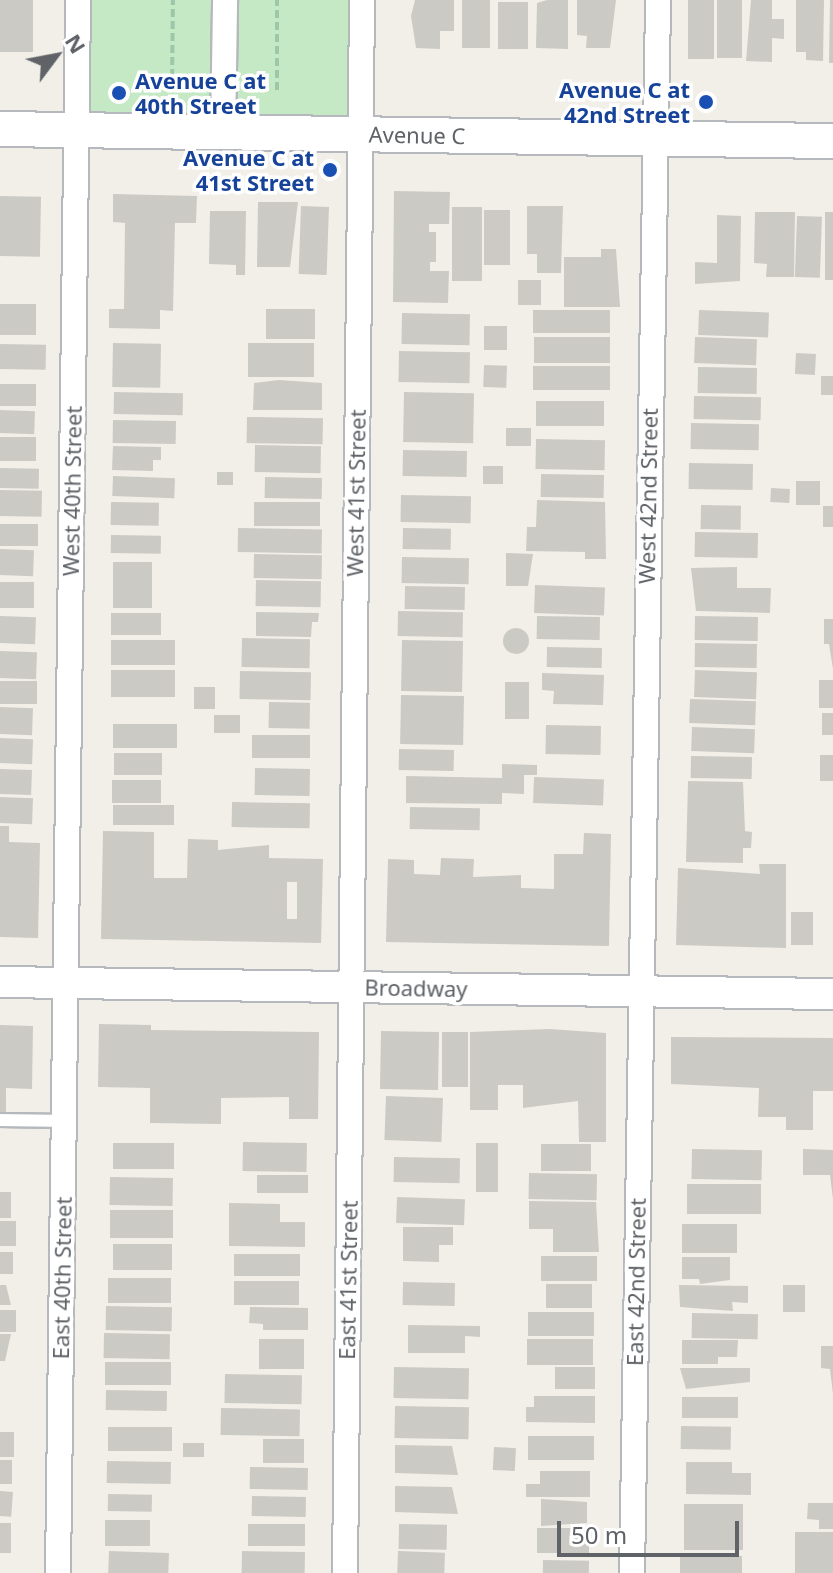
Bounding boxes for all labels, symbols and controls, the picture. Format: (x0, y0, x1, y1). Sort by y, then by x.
north arrow (16, 16, 96, 96)
text: N (59, 28, 94, 59)
place label: Avenue C at 40th Street (135, 67, 266, 118)
place label: Avenue C at 42nd Street (559, 76, 690, 128)
marker: Avenue C at 40th Street (110, 84, 128, 102)
marker: Avenue C at 42nd Street (697, 93, 715, 111)
street label: Avenue C (368, 121, 466, 149)
place label: Avenue C at 41st Street (183, 144, 314, 196)
marker: Avenue C at 41st Street (321, 161, 339, 179)
street label: West 40th Street (57, 406, 87, 576)
street label: West 42nd Street (633, 408, 663, 584)
street label: West 41st Street (341, 409, 371, 577)
street label: Broadway (364, 974, 468, 1002)
street label: East 40th Street (47, 1196, 77, 1360)
street label: East 42nd Street (621, 1198, 651, 1366)
street label: East 41st Street (333, 1200, 363, 1360)
scale bar (561, 1505, 743, 1555)
text: 50 m (571, 1518, 627, 1551)

